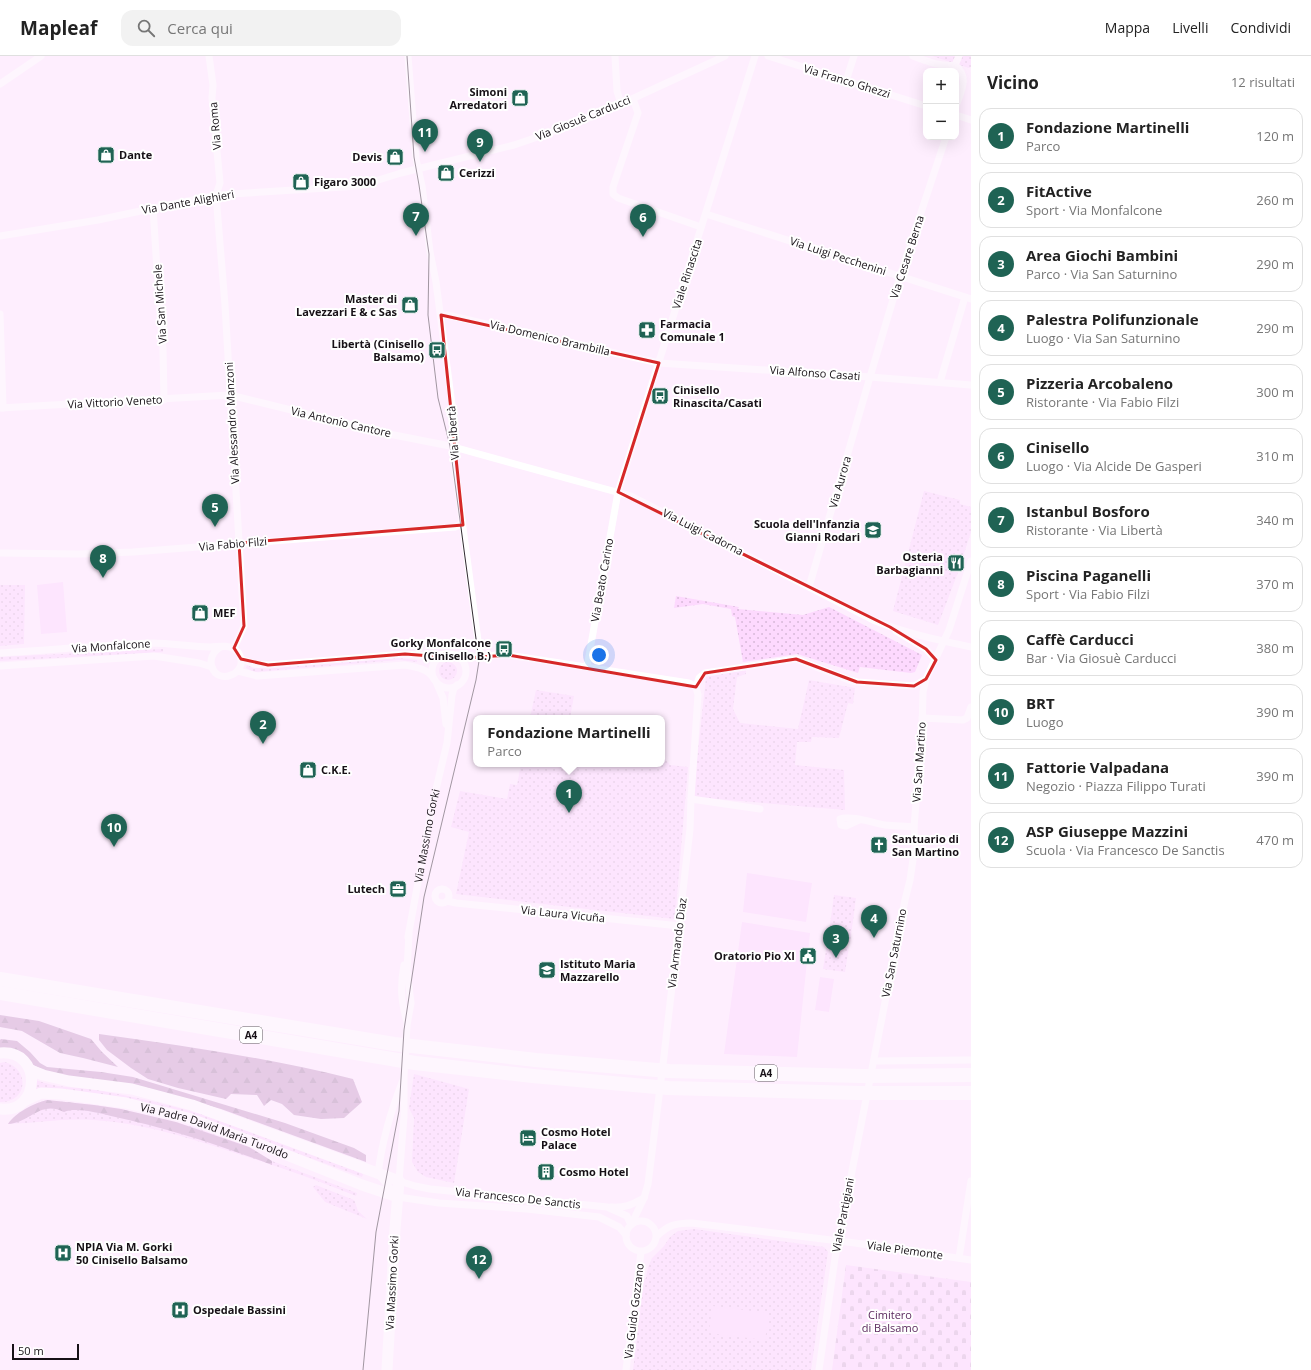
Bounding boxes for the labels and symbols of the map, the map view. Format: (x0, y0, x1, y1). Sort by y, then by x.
street label: Via Franco Ghezzi (802, 60, 892, 101)
place label: Simoni Arredatori (449, 84, 507, 112)
shop icon: Simoni Arredatori (510, 88, 530, 108)
street label: Via Giosuè Carducci (533, 92, 632, 143)
street label: Via Roma (205, 101, 224, 151)
pin: 11 (412, 119, 438, 152)
pin: 9 (467, 129, 493, 162)
shop icon: Dante (96, 145, 116, 165)
place label: Dante (119, 147, 153, 162)
shop icon: Devis (385, 147, 405, 167)
place label: Devis (352, 149, 383, 164)
shop icon: Cerizzi (436, 163, 456, 183)
place label: Cerizzi (459, 165, 495, 180)
shop icon: Figaro 3000 (291, 172, 311, 192)
place label: Figaro 3000 (314, 174, 376, 189)
street label: Via Dante Alighieri (141, 186, 235, 217)
pin: 7 (403, 203, 429, 236)
pin: 6 (630, 204, 656, 237)
street label: Via Cesare Berna (886, 213, 927, 301)
street label: Via Luigi Pecchenini (788, 233, 888, 278)
street label: Viale Rinascita (668, 237, 705, 311)
street label: Via San Michele (149, 264, 170, 344)
place label: Master di Lavezzari E & c Sas (296, 291, 398, 319)
shop icon: Master di Lavezzari E & c Sas (400, 295, 420, 315)
street label: Via Domenico Brambilla (489, 316, 612, 359)
place label: Farmacia Comunale 1 (660, 316, 725, 344)
pharmacy icon: Farmacia Comunale 1 (637, 320, 657, 340)
place label: Libertà (Cinisello Balsamo) (332, 336, 424, 364)
bus stop icon: Libertà (Cinisello Balsamo) (427, 340, 447, 360)
street label: Via Alessandro Manzoni (221, 362, 242, 484)
street label: Via Alfonso Casati (769, 362, 861, 383)
place label: Cinisello Rinascita/Casati (673, 382, 762, 410)
bus stop icon: Cinisello Rinascita/Casati (650, 386, 670, 406)
street label: Via Vittorio Veneto (67, 392, 163, 411)
street label: Via Antonio Cantore (289, 403, 393, 440)
street label: Via Libertà (443, 405, 462, 461)
street label: Via Aurora (825, 454, 854, 510)
pin: 5 (202, 494, 228, 527)
street label: Via Luigi Cadorna (660, 505, 746, 558)
place label: Scuola dell'Infanzia Gianni Rodari (754, 516, 860, 544)
school or university icon: Scuola dell'Infanzia Gianni Rodari (863, 520, 883, 540)
street label: Via Fabio Filzi (198, 533, 268, 554)
street label: Via Beato Carino (587, 536, 616, 623)
pin: 8 (90, 545, 116, 578)
place label: Osteria Barbagianni (876, 549, 943, 577)
restaurant icon: Osteria Barbagianni (946, 553, 966, 573)
shop icon: MEF (190, 603, 210, 623)
place label: MEF (213, 605, 236, 620)
street label: Via Monfalcone (71, 635, 151, 656)
place label: Gorky Monfalcone (Cinisello B.) (390, 635, 491, 663)
bus stop icon: Gorky Monfalcone (Cinisello B.) (494, 639, 514, 659)
your location (589, 645, 609, 665)
pin: 2 (250, 711, 276, 744)
street label: Via San Martino (908, 721, 929, 803)
shop icon: C.K.E. (298, 760, 318, 780)
place label: C.K.E. (321, 762, 351, 777)
pin: 1 (556, 780, 582, 813)
street label: Via Massimo Gorki (410, 787, 443, 884)
pin: 10 (101, 814, 127, 847)
place label: Santuario di San Martino (892, 831, 959, 859)
church icon: Santuario di San Martino (869, 835, 889, 855)
office icon: Lutech (388, 879, 408, 899)
place label: Lutech (347, 881, 385, 896)
street label: Via Armando Diaz (664, 897, 689, 989)
street label: Via Laura Vicuña (520, 902, 606, 925)
pin: 4 (861, 905, 887, 938)
street label: Via San Saturnino (878, 907, 910, 999)
pin: 3 (823, 925, 849, 958)
public building icon: Oratorio Pio XI (798, 946, 818, 966)
place label: Oratorio Pio XI (714, 948, 795, 963)
place label: Istituto Maria Mazzarello (560, 956, 636, 984)
school or university icon: Istituto Maria Mazzarello (537, 960, 557, 980)
road number: A4 (240, 1027, 262, 1043)
road number: A4 (755, 1065, 777, 1081)
street label: Via Padre David Maria Turoldo (139, 1099, 291, 1162)
place label: Cosmo Hotel Palace (541, 1124, 611, 1152)
hotel icon: Cosmo Hotel Palace (518, 1128, 538, 1148)
building icon: Cosmo Hotel (536, 1162, 556, 1182)
place label: Cosmo Hotel (559, 1164, 629, 1179)
street label: Viale Partigiani (828, 1176, 857, 1253)
street label: Via Francesco De Sanctis (455, 1183, 581, 1212)
street label: Via Massimo Gorki (382, 1235, 401, 1331)
street label: Viale Piemonte (866, 1237, 944, 1262)
place label: NPIA Via M. Gorki 50 Cinisello Balsamo (76, 1239, 188, 1267)
hospital icon: NPIA Via M. Gorki 50 Cinisello Balsamo (53, 1243, 73, 1263)
pin: 12 (466, 1246, 492, 1279)
street label: Via Guido Gozzano (620, 1262, 647, 1360)
hospital icon: Ospedale Bassini (170, 1300, 190, 1320)
place label: Ospedale Bassini (193, 1302, 286, 1317)
park label: Cimitero di Balsamo (862, 1307, 919, 1335)
scale bar (12, 1342, 79, 1361)

